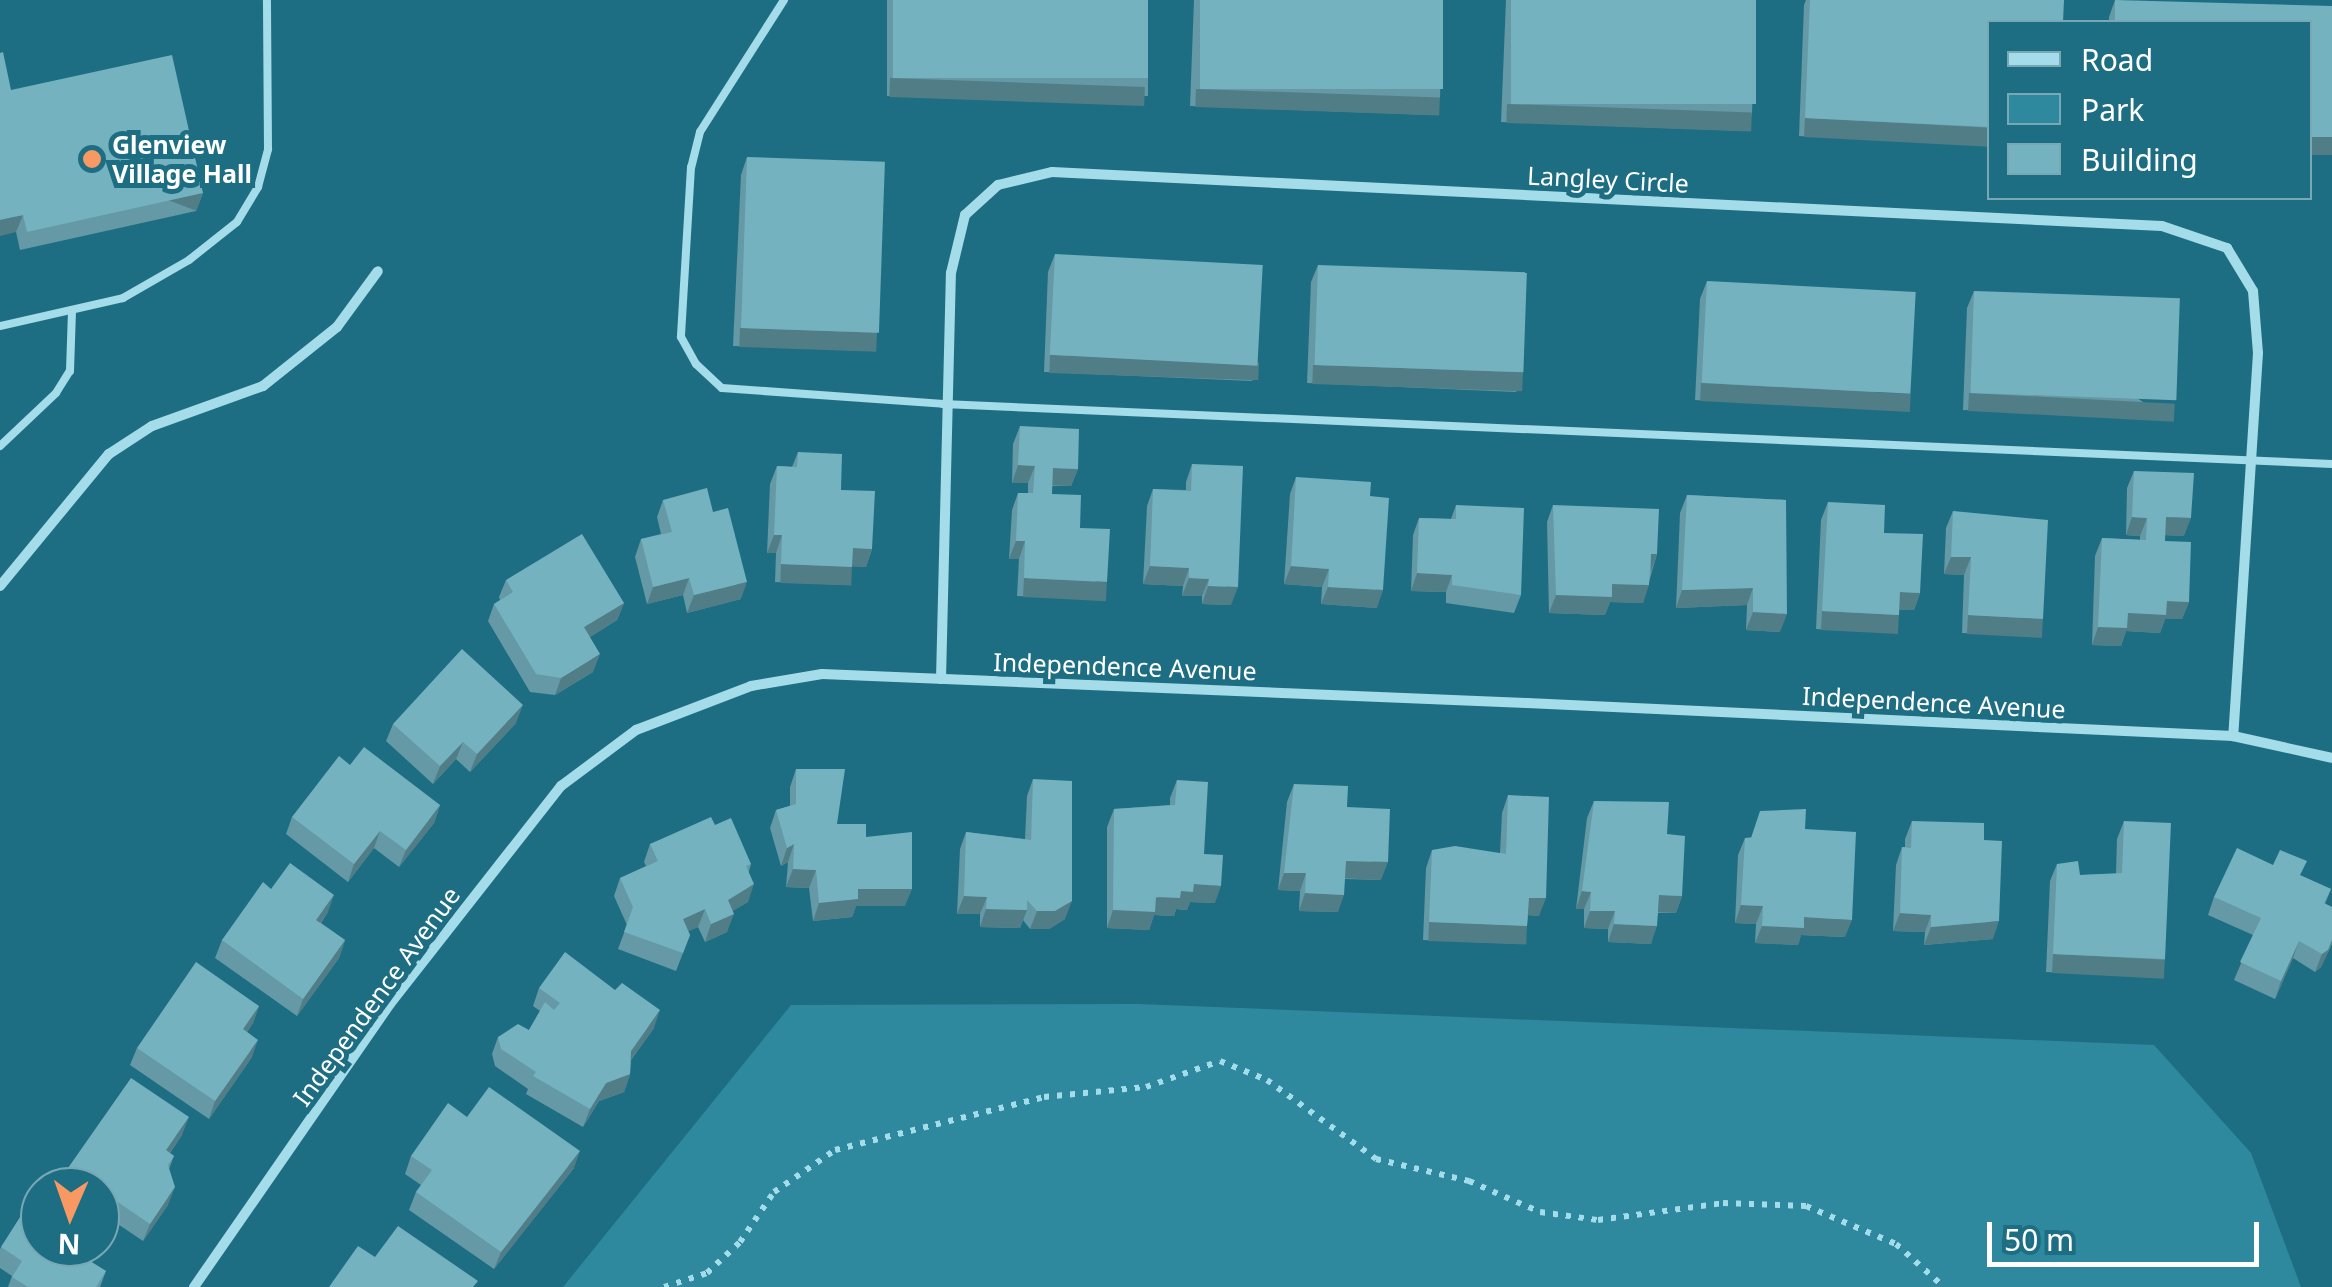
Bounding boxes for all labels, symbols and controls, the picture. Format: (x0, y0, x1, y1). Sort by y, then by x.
legend (1987, 20, 2312, 200)
text: Road (2081, 39, 2153, 80)
text: Park (2081, 89, 2144, 130)
place label: Glenview Village Hall (112, 130, 252, 189)
text: Building (2081, 139, 2198, 180)
marker: Glenview Village Hall (81, 148, 103, 170)
street label: Langley Circle (1526, 160, 1690, 198)
street label: Independence Avenue (993, 646, 1257, 686)
street label: Independence Avenue (1802, 680, 2066, 724)
street label: Independence Avenue (286, 881, 466, 1111)
north arrow (20, 1167, 120, 1267)
scale bar (1992, 1202, 2264, 1264)
text: 50 m (2004, 1219, 2074, 1260)
text: N (57, 1226, 81, 1264)

